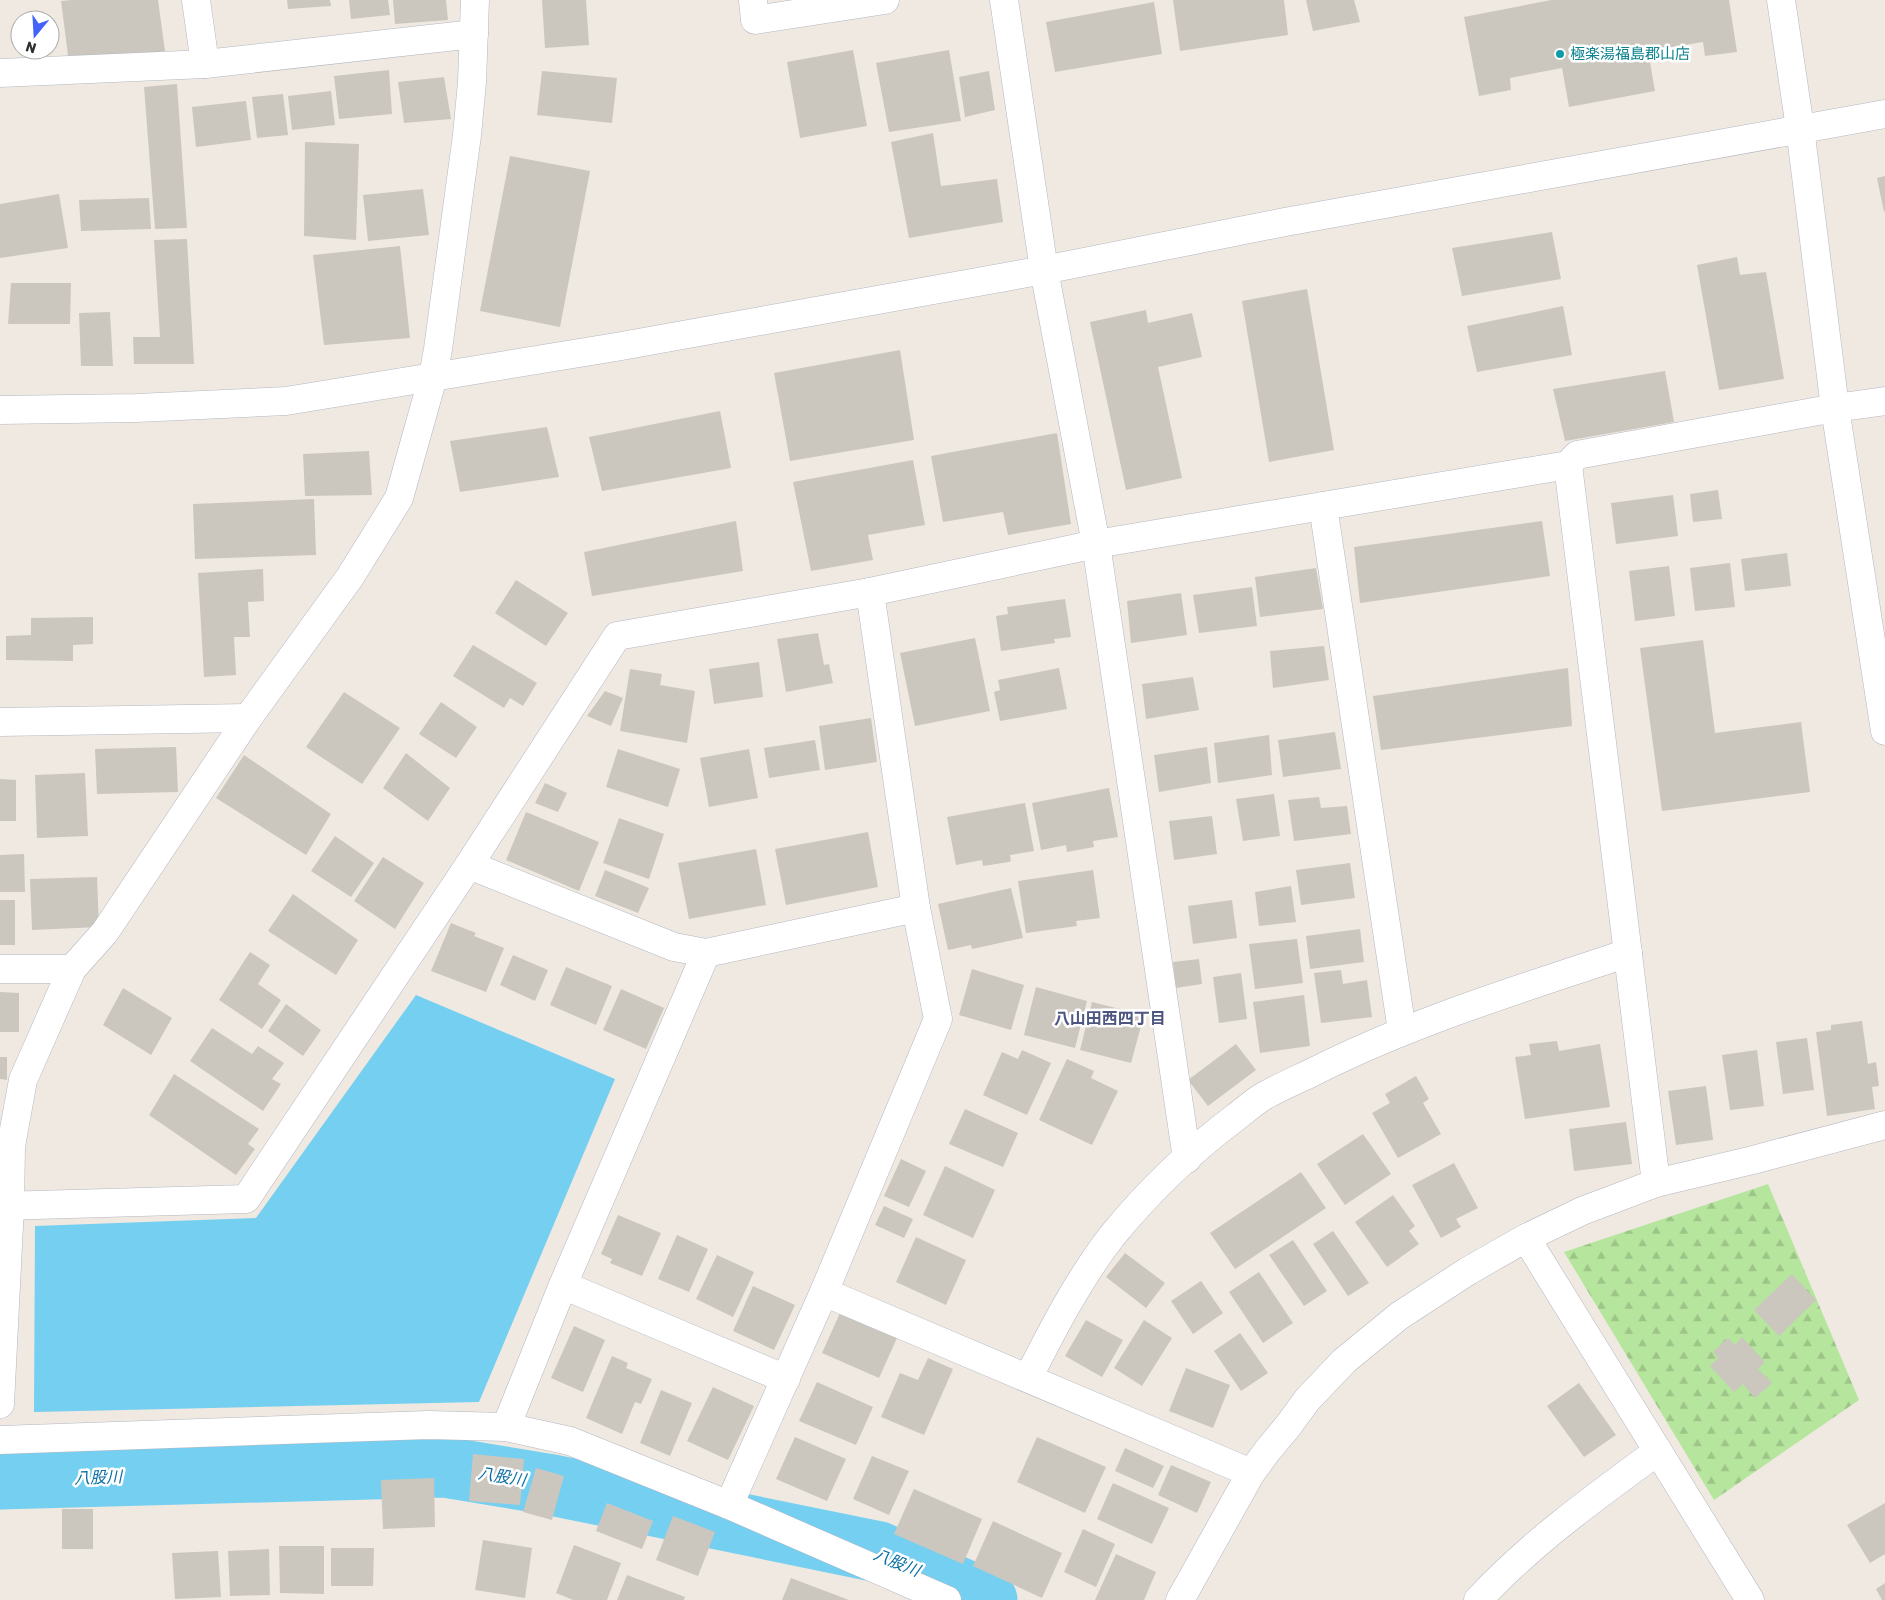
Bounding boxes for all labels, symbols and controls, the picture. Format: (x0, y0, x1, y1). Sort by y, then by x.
north arrow (10, 10, 60, 60)
text: N (24, 37, 39, 57)
place label: 極楽湯福島郡山店 (1570, 45, 1690, 63)
marker: 極楽湯福島郡山店 (1554, 48, 1566, 60)
district label: 八山田西四丁目 (1054, 1009, 1166, 1028)
water label: 八股川 (477, 1463, 529, 1490)
water label: 八股川 (74, 1467, 124, 1488)
water label: 八股川 (871, 1545, 924, 1581)

